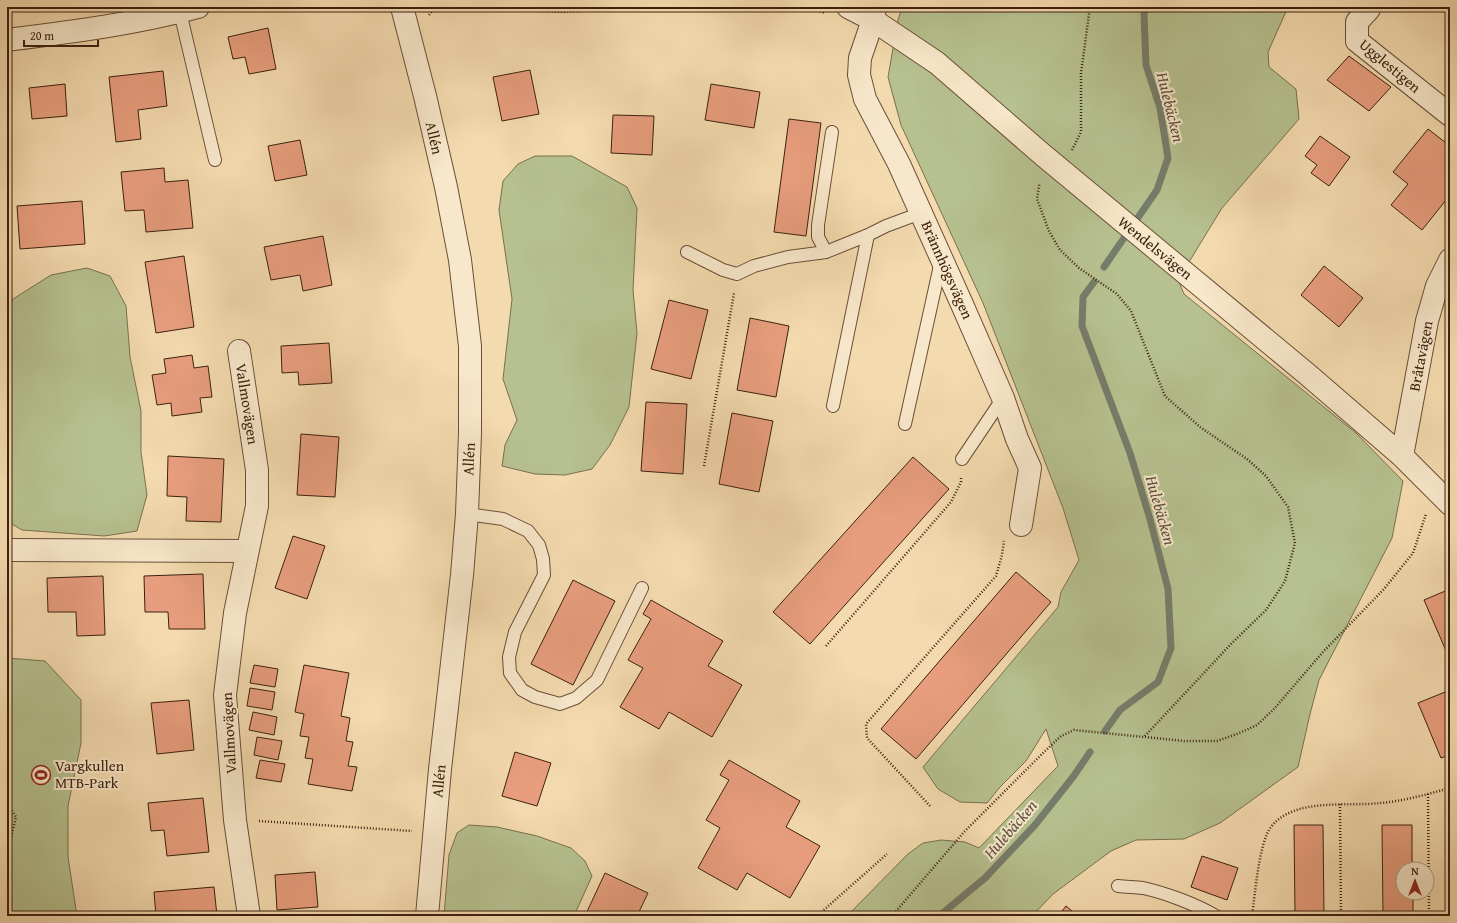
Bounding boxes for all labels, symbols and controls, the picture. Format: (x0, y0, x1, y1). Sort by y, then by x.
scale bar (24, 22, 98, 48)
text: 20 m (30, 27, 54, 44)
street label: Ugglestigen (1355, 34, 1426, 98)
water label: Hulebäcken (1150, 69, 1191, 145)
street label: Allén (421, 119, 449, 157)
street label: Wendelsvägen (1114, 211, 1197, 285)
street label: Brännhögsvägen (916, 217, 979, 323)
street label: Bråtavägen (1403, 318, 1438, 393)
street label: Vallmovägen (231, 362, 264, 446)
street label: Allén (457, 441, 480, 476)
water label: Hulebäcken (1139, 471, 1182, 548)
street label: Vallmovägen (216, 691, 241, 774)
place label: Vargkullen MTB-Park (55, 755, 125, 793)
street label: Allén (426, 763, 451, 798)
sports icon: Vargkullen MTB-Park (30, 764, 52, 786)
water label: Hulebäcken (977, 794, 1042, 865)
north arrow (1395, 861, 1435, 901)
text: N (1411, 863, 1419, 879)

